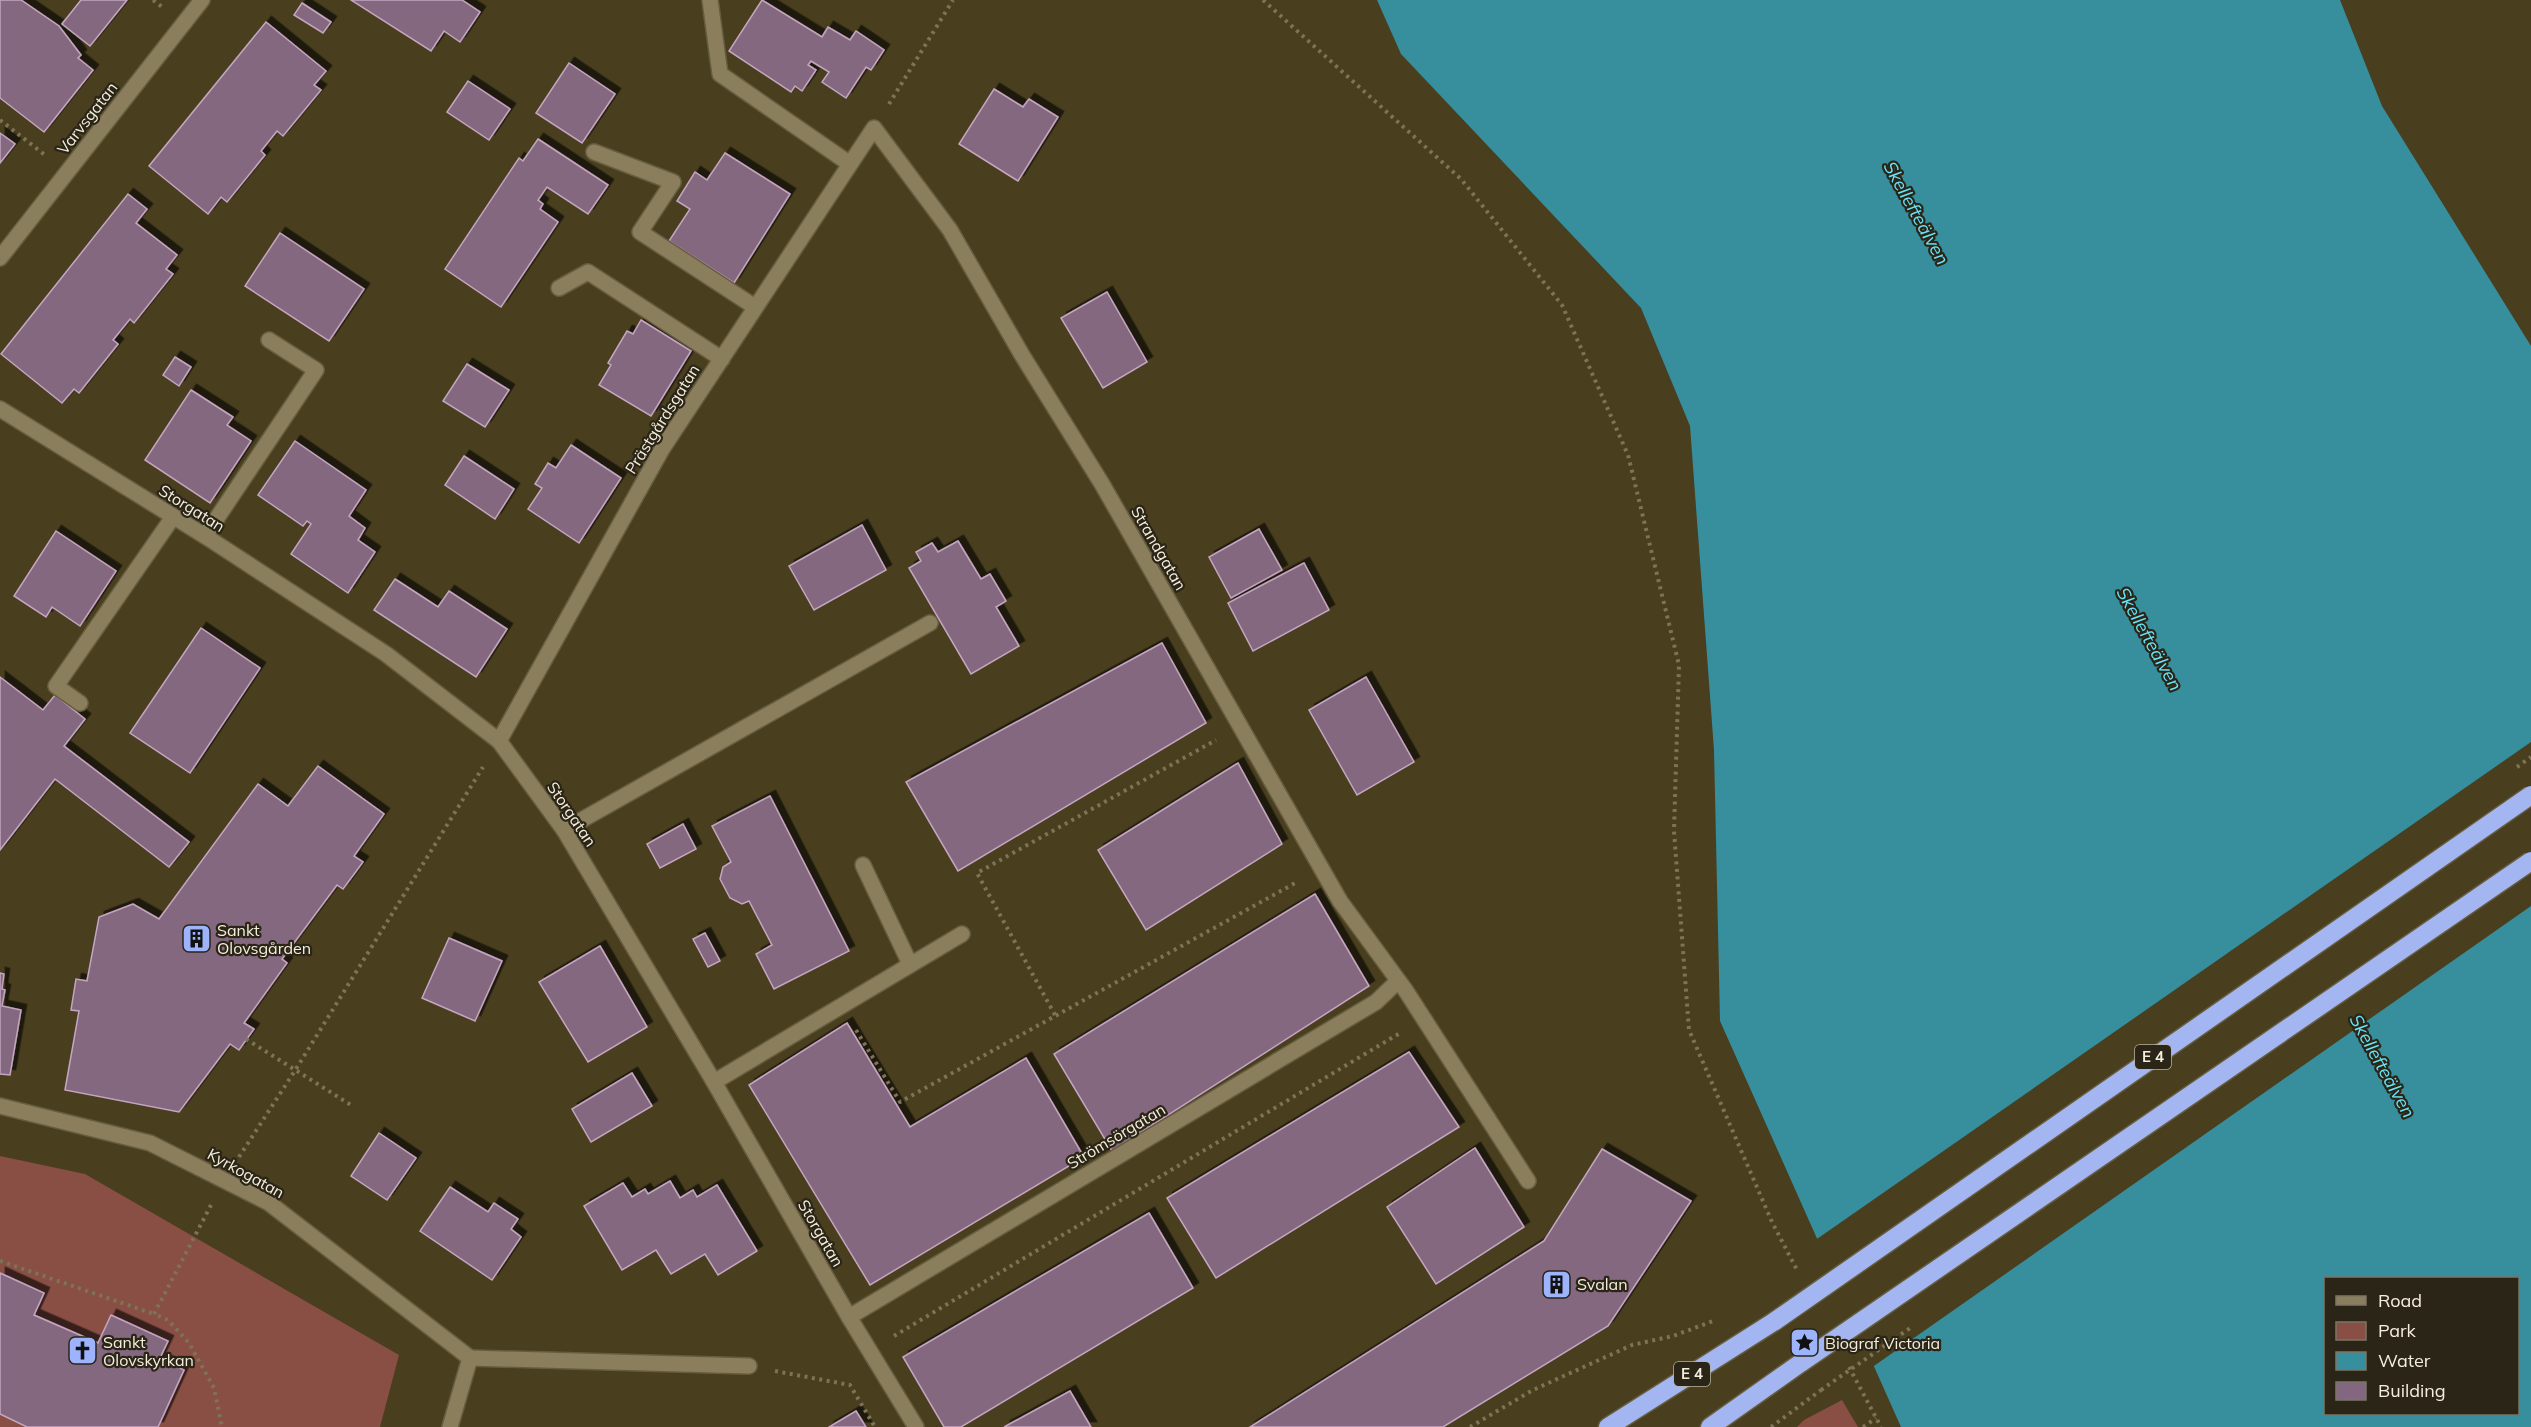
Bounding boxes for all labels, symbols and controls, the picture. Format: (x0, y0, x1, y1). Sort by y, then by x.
street label: Varvsgatan (53, 78, 121, 158)
water label: Skellefteälven (1879, 157, 1954, 269)
street label: Prästgårdsgatan (620, 361, 704, 477)
street label: Storgatan (155, 480, 229, 536)
street label: Strandgatan (1127, 502, 1191, 594)
water label: Skellefteälven (2112, 583, 2187, 695)
street label: Storgatan (543, 778, 601, 850)
place label: Sankt Olovsgården (217, 920, 311, 958)
building icon: Sankt Olovsgården (180, 923, 212, 955)
water label: Skellefteälven (2345, 1010, 2420, 1122)
road number: E 4 (2135, 1045, 2171, 1069)
street label: Strömsörgatan (1063, 1099, 1169, 1173)
street label: Kyrkogatan (204, 1144, 288, 1202)
street label: Storgatan (794, 1196, 848, 1270)
building icon: Svalan (1540, 1268, 1572, 1300)
place label: Svalan (1577, 1274, 1628, 1294)
legend (2324, 1277, 2519, 1415)
text: Road (2378, 1289, 2422, 1312)
text: Park (2378, 1319, 2417, 1342)
place icon: Biograf Victoria (1788, 1327, 1820, 1359)
place label: Sankt Olovskyrkan (103, 1332, 194, 1370)
place label: Biograf Victoria (1825, 1333, 1940, 1353)
church icon: Sankt Olovskyrkan (66, 1335, 98, 1367)
text: Water (2378, 1349, 2431, 1372)
road number: E 4 (1674, 1362, 1710, 1386)
text: Building (2378, 1379, 2446, 1402)

